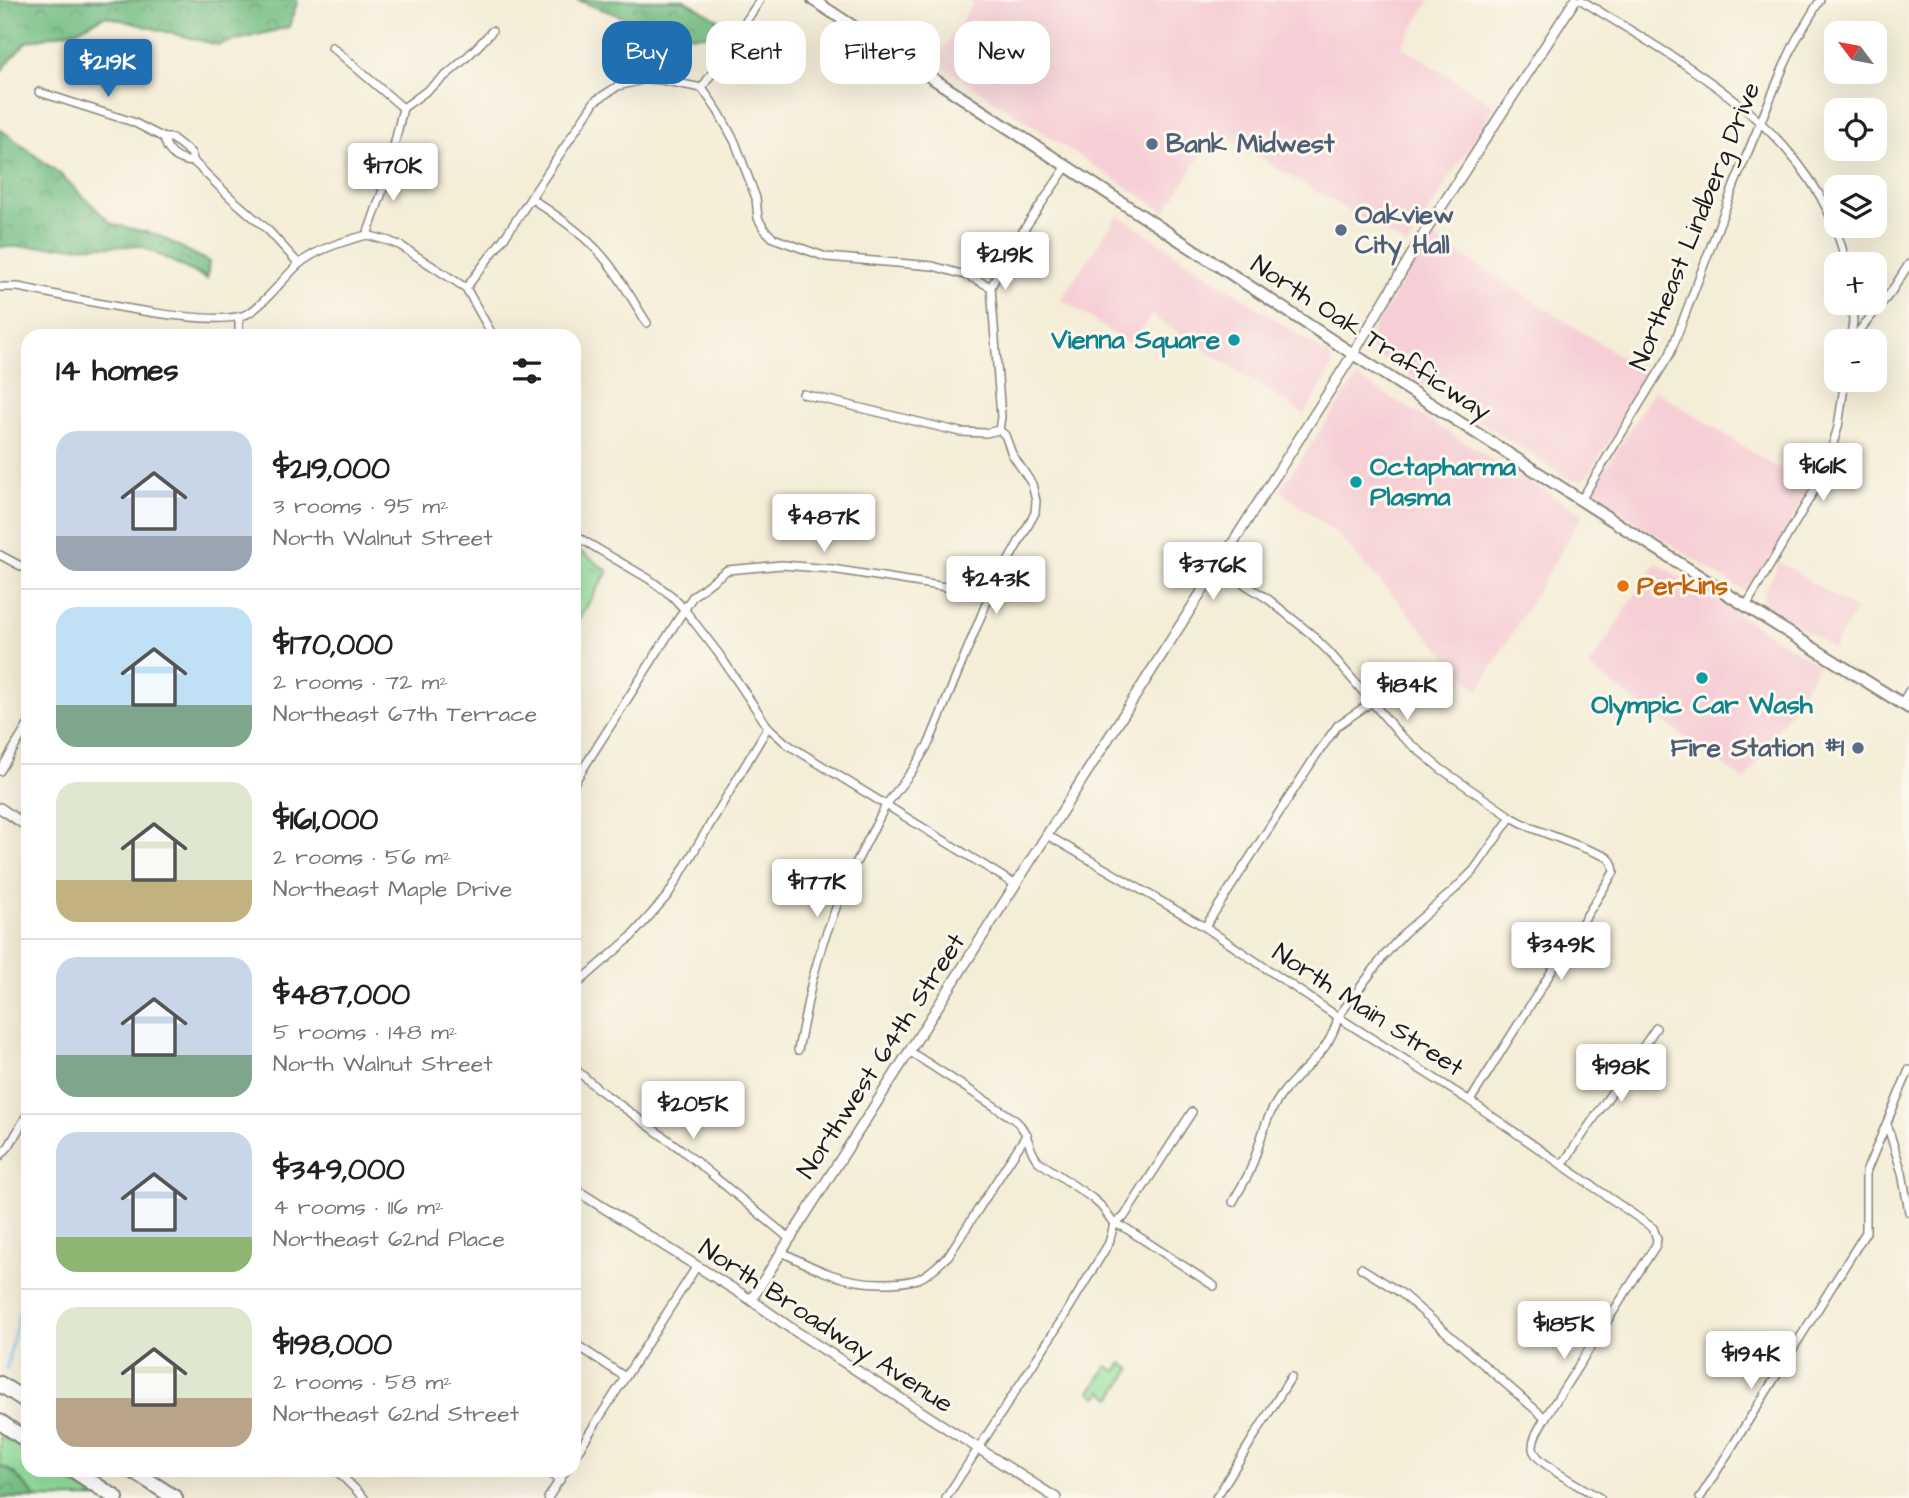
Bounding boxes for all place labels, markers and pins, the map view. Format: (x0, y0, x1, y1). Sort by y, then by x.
pin: $219K (59, 40, 157, 99)
place label: Bank Midwest (1166, 126, 1335, 162)
marker: Bank Midwest (1144, 136, 1160, 152)
pin: $170K (344, 144, 442, 203)
place label: Oakview City Hall (1355, 197, 1454, 266)
marker: Oakview City Hall (1333, 222, 1349, 238)
pin: $219K (956, 232, 1054, 292)
place label: Vienna Square (1050, 322, 1220, 358)
marker: Vienna Square (1226, 332, 1242, 348)
pin: $161K (1774, 444, 1872, 503)
place label: Octapharma Plasma (1370, 449, 1517, 515)
marker: Octapharma Plasma (1348, 474, 1364, 490)
pin: $487K (775, 494, 873, 554)
pin: $376K (1164, 542, 1262, 602)
pin: $243K (947, 556, 1045, 616)
place label: Perkins (1637, 568, 1728, 604)
marker: Perkins (1615, 578, 1631, 594)
pin: $184K (1358, 662, 1456, 722)
marker: Olympic Car Wash (1694, 670, 1710, 686)
place label: Olympic Car Wash (1591, 687, 1814, 726)
place label: Fire Station #1 (1670, 730, 1845, 766)
marker: Fire Station #1 (1850, 740, 1866, 756)
pin: $177K (768, 860, 866, 919)
pin: $349K (1512, 922, 1610, 982)
pin: $198K (1572, 1044, 1670, 1104)
pin: $205K (644, 1082, 742, 1141)
pin: $185K (1515, 1302, 1613, 1361)
pin: $194K (1702, 1332, 1800, 1391)

